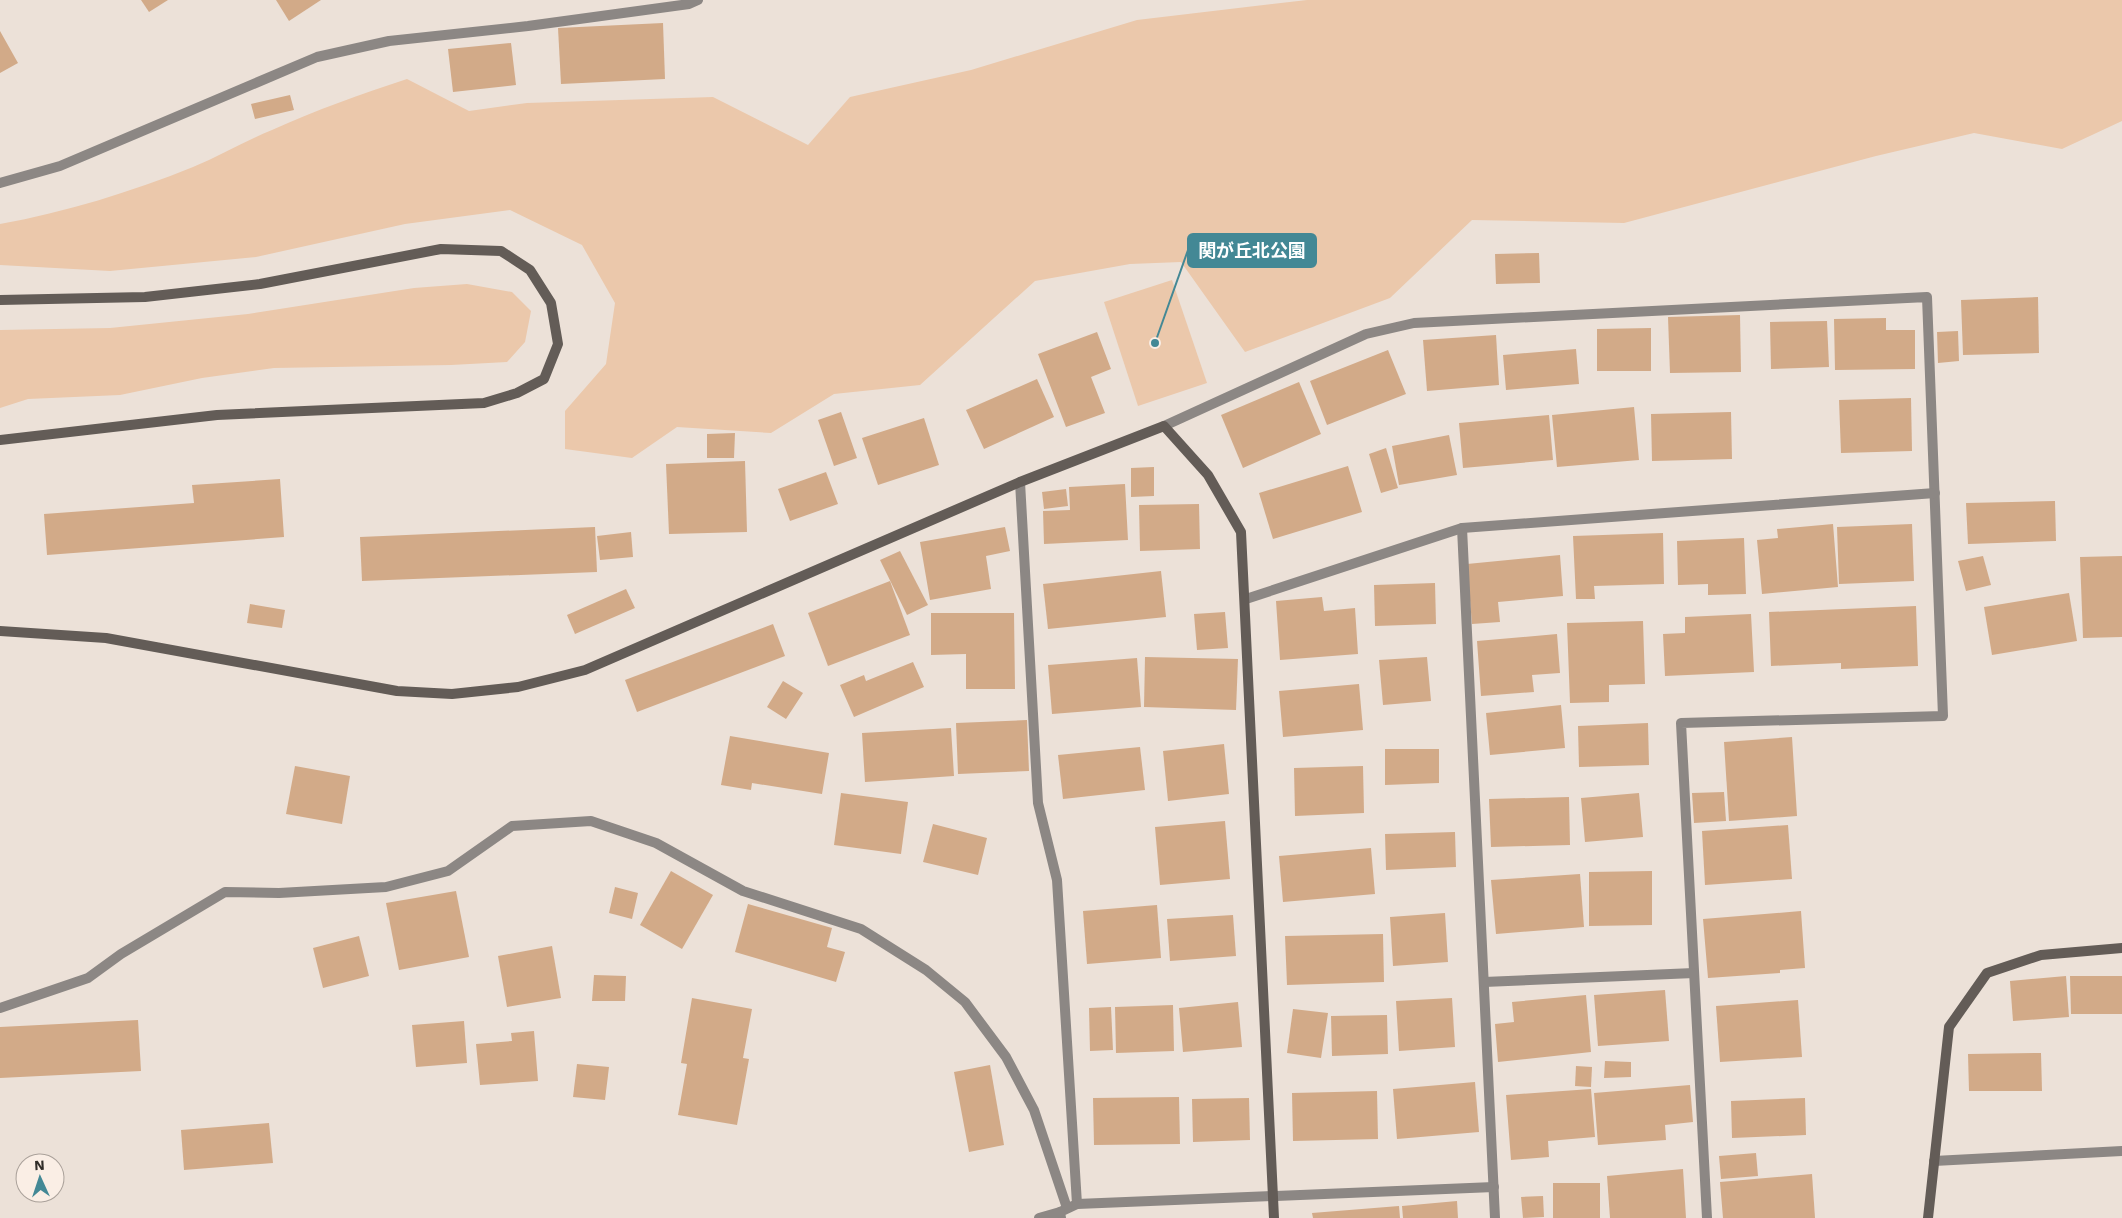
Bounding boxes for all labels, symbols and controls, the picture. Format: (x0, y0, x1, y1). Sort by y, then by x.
callout: 関が丘北公園 (1188, 234, 1316, 267)
text: 関が丘北公園 (1198, 240, 1306, 261)
north arrow (15, 1153, 65, 1203)
text: N (34, 1157, 45, 1173)

